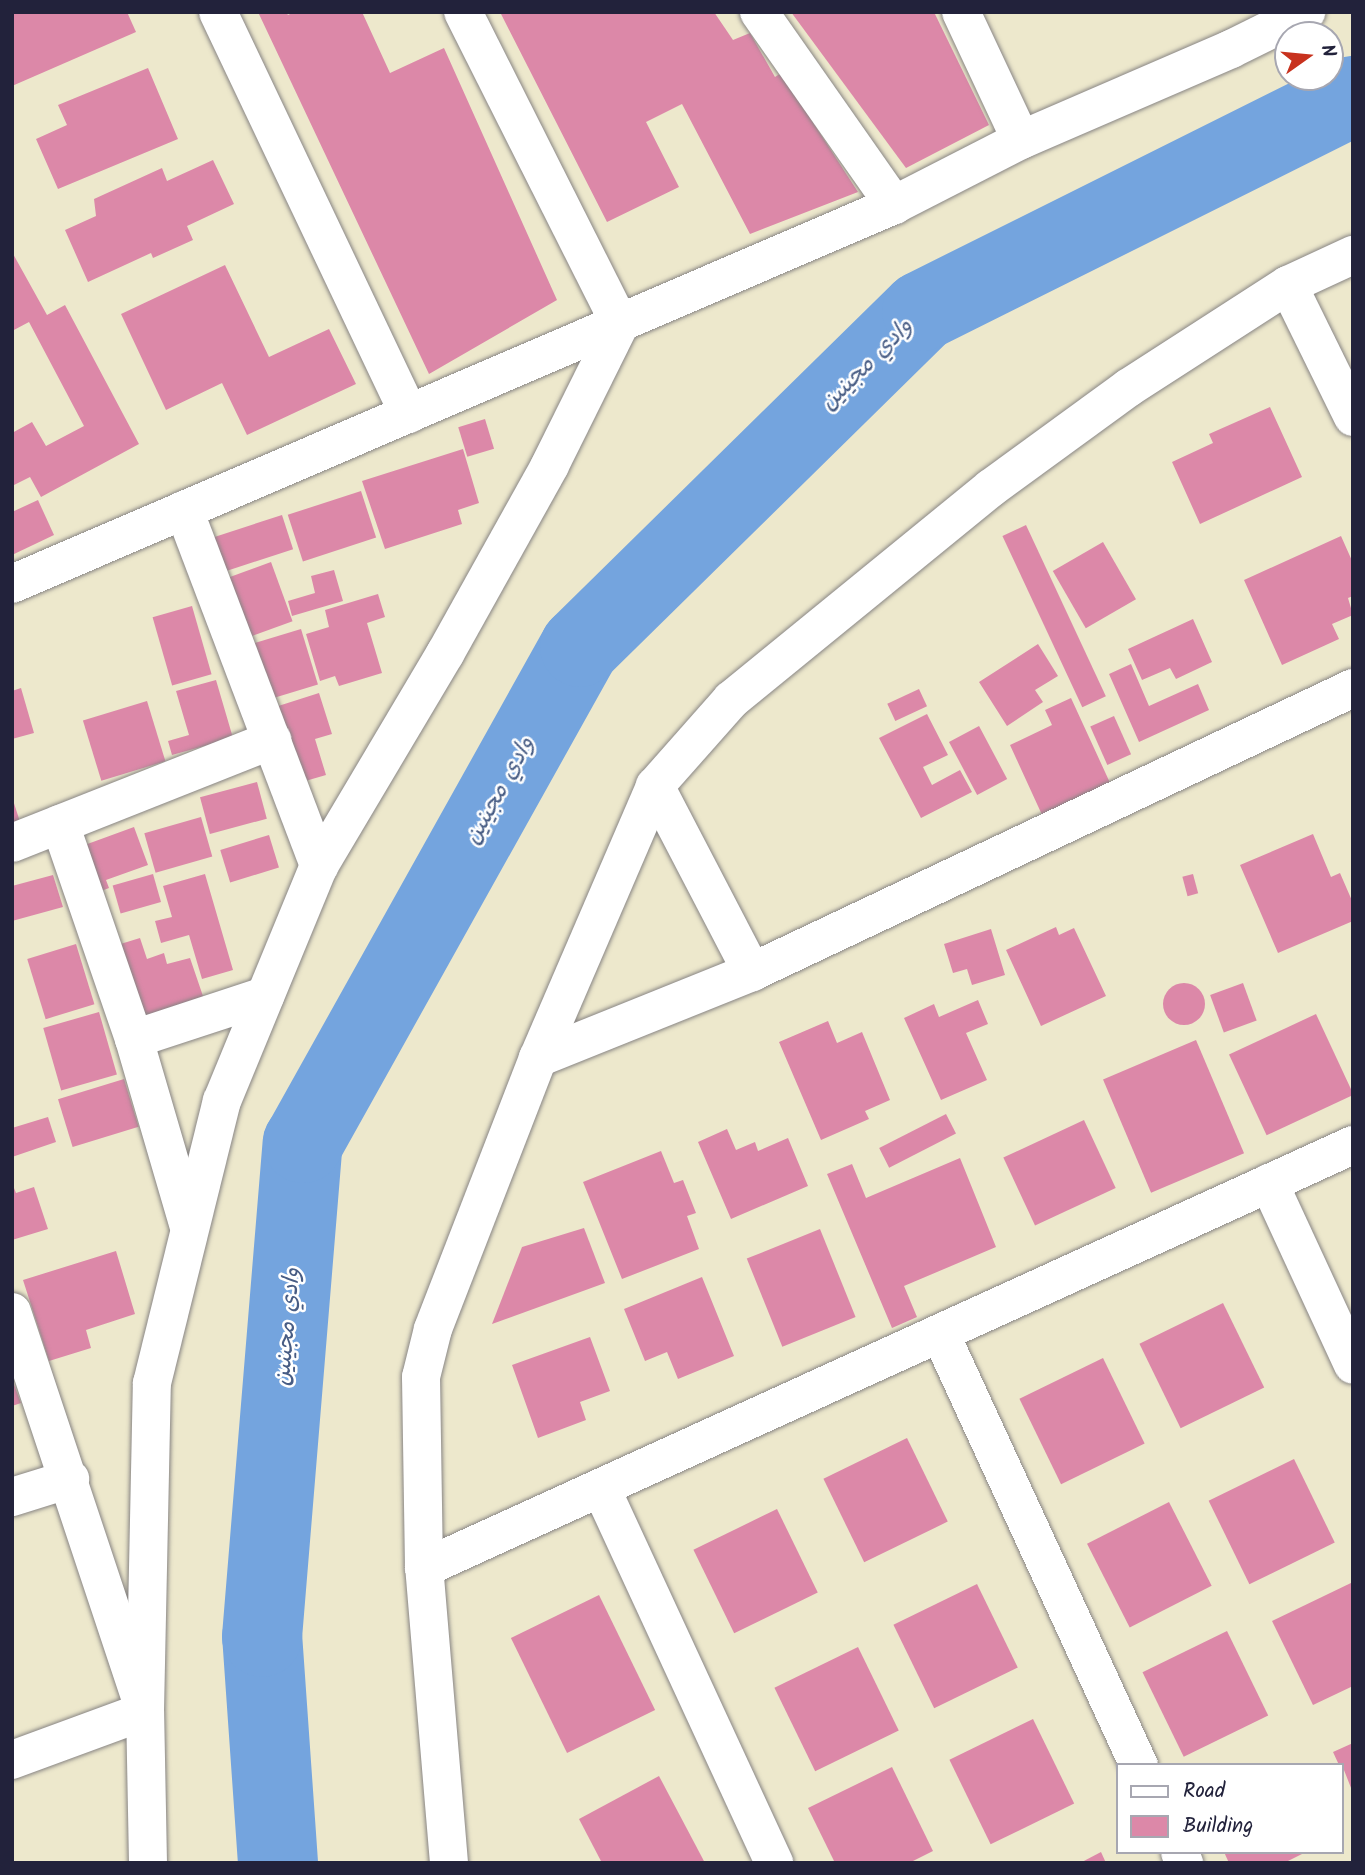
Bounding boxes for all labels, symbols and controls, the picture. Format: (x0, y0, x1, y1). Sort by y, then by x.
north arrow (1274, 21, 1344, 91)
text: N (1311, 41, 1343, 61)
water label: وادي مجينين (815, 313, 919, 417)
water label: وادي مجينين (459, 732, 541, 850)
water label: وادي مجينين (269, 1267, 307, 1387)
legend (1116, 1763, 1344, 1854)
text: Road (1183, 1775, 1225, 1808)
text: Building (1183, 1810, 1253, 1843)

